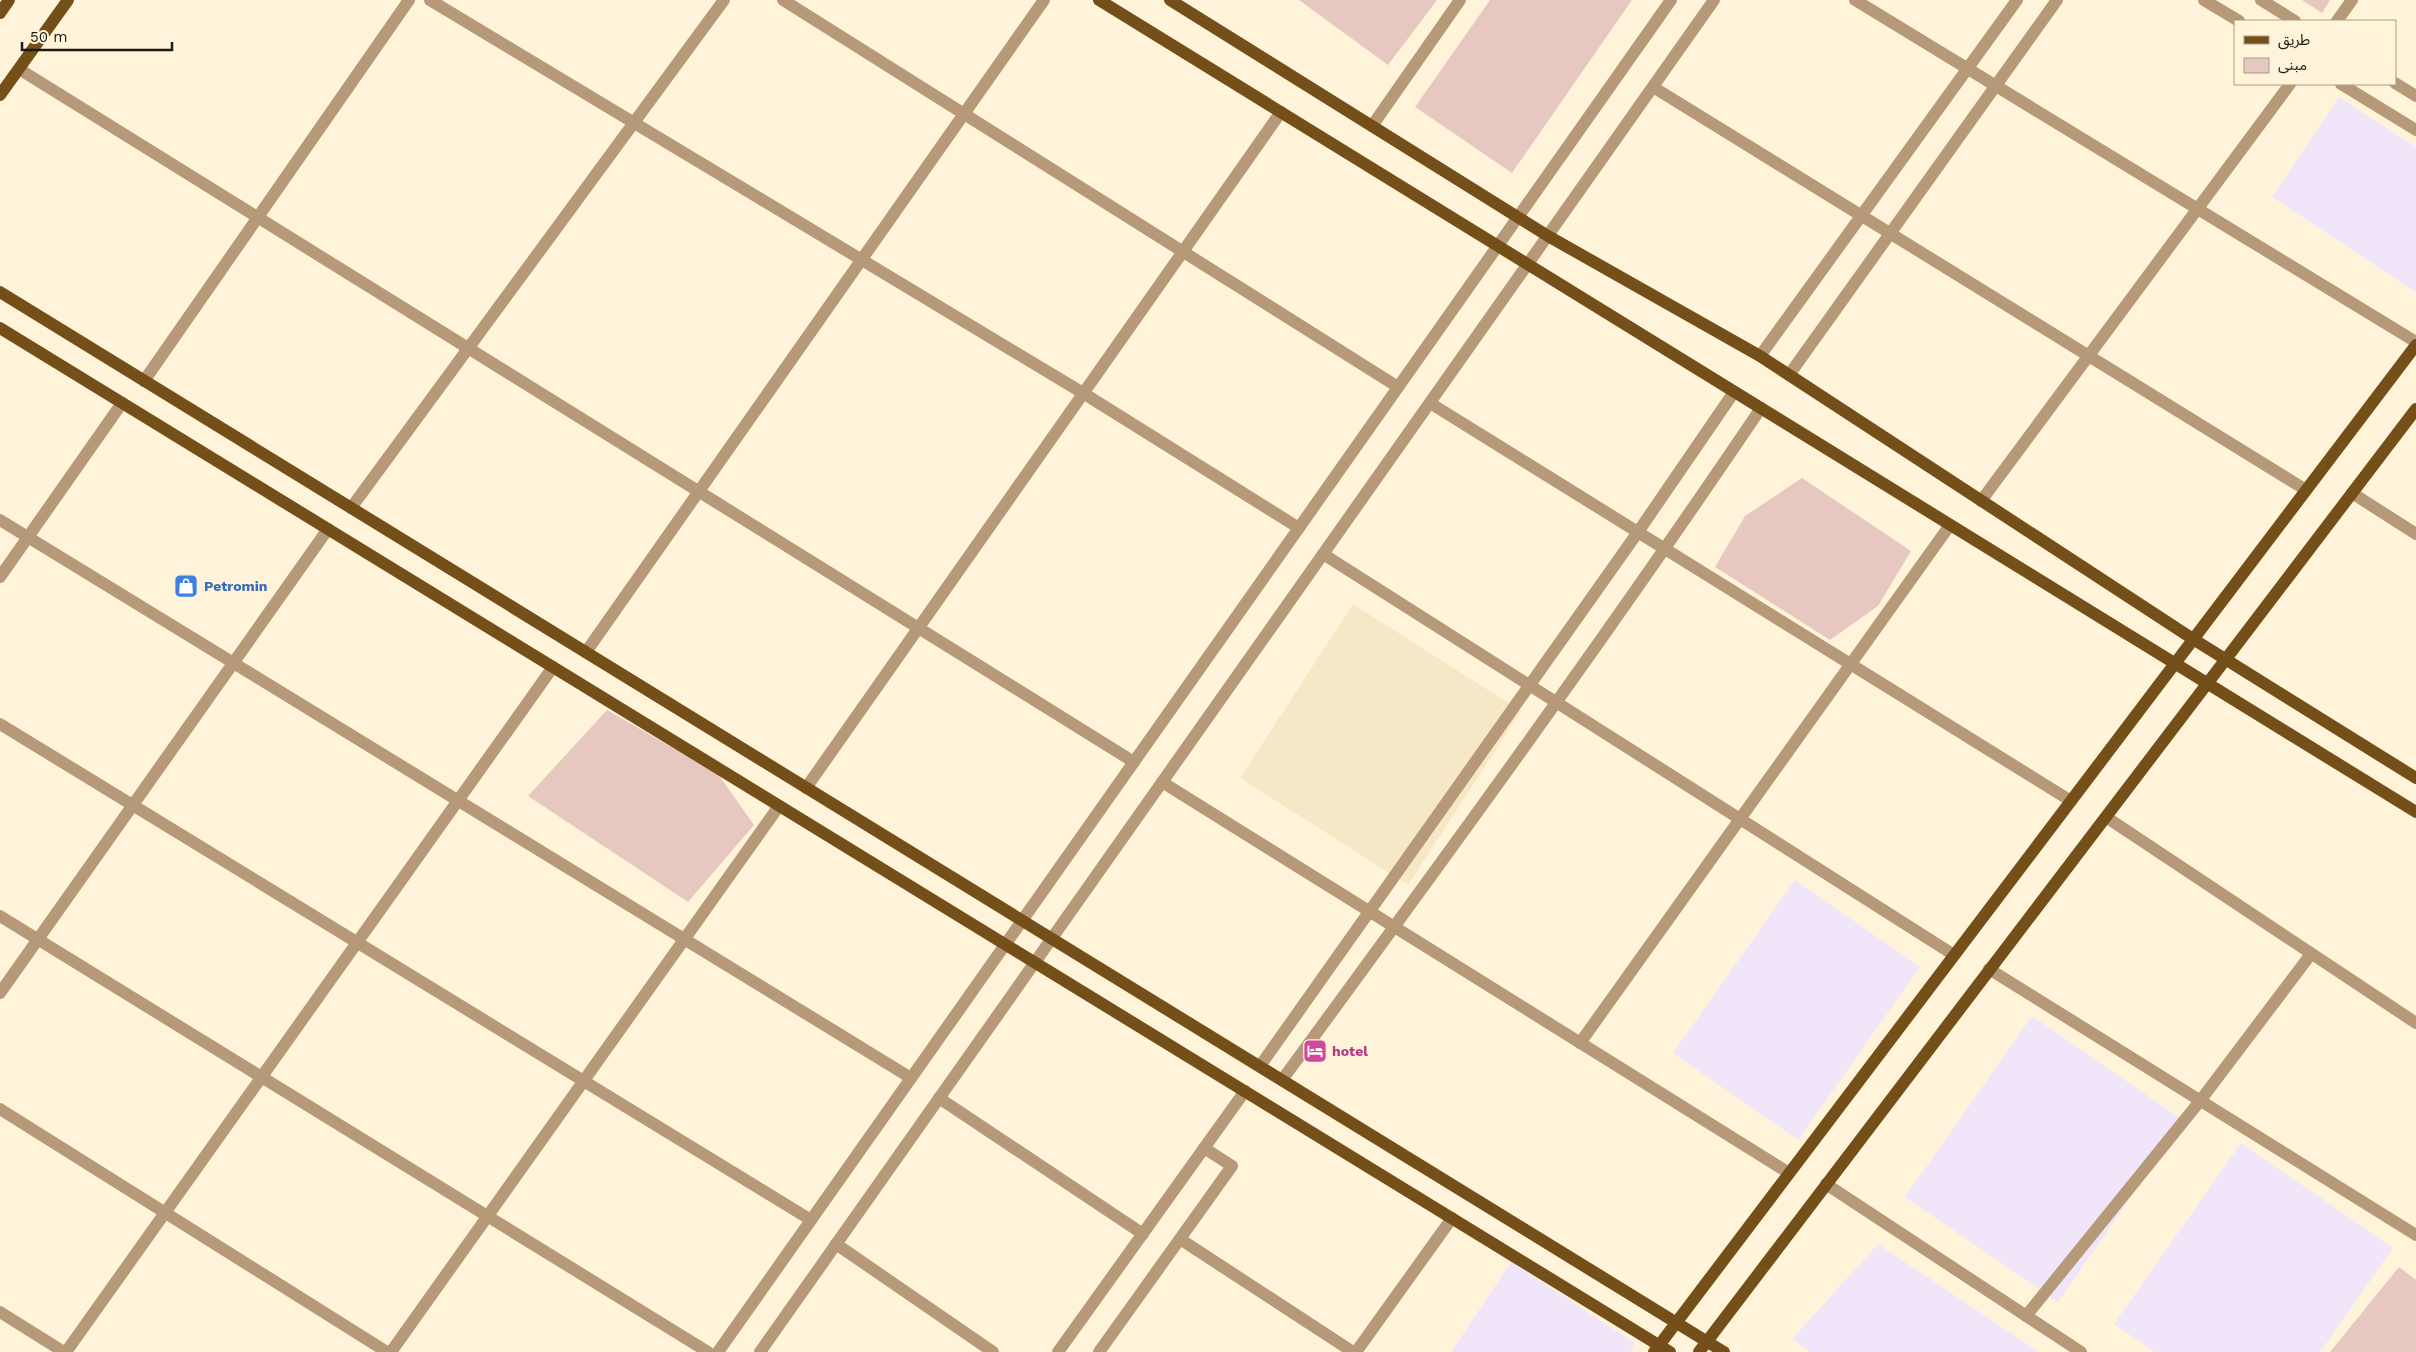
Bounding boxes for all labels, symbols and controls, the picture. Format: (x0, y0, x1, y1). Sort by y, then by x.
scale bar (22, 20, 172, 52)
legend (2234, 20, 2396, 85)
text: 50 m (30, 28, 67, 46)
text: طريق (2278, 31, 2310, 50)
text: مبنى (2278, 56, 2307, 74)
shop icon: Petromin (173, 573, 199, 599)
place label: Petromin (204, 578, 268, 594)
hotel icon: hotel (1302, 1038, 1328, 1064)
place label: hotel (1332, 1043, 1368, 1059)

